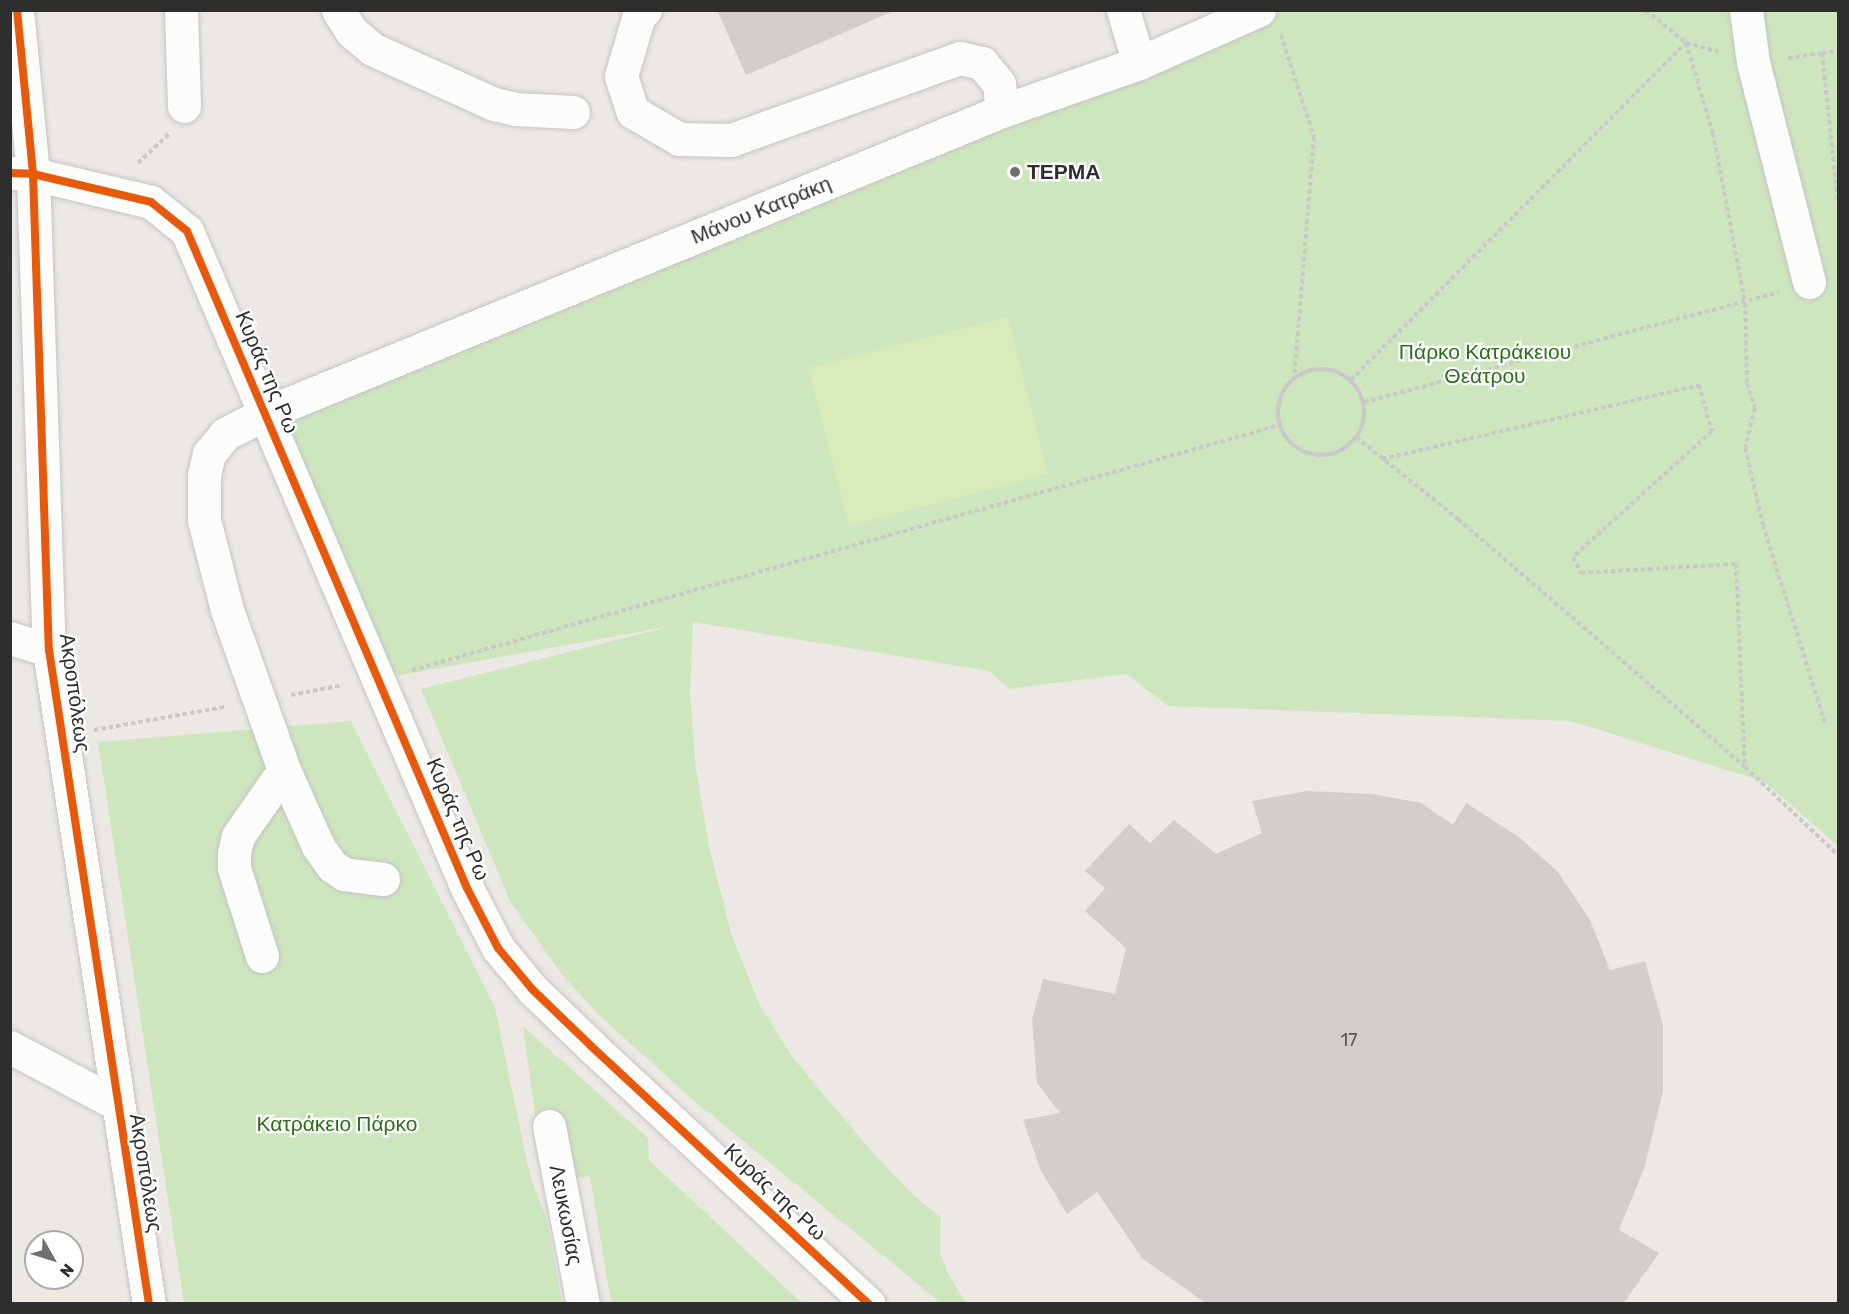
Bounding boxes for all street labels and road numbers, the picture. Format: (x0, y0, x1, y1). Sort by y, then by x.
street label: Μάνου Κατράκη (687, 170, 835, 250)
street label: Κυράς της Ρω (230, 307, 304, 437)
street label: Ακροπόλεως (54, 632, 96, 754)
street label: Κυράς της Ρω (421, 754, 495, 884)
street label: Ακροπόλεως (124, 1112, 168, 1234)
street label: Κυράς της Ρω (719, 1138, 831, 1246)
street label: Λευκωσίας (544, 1163, 588, 1267)

